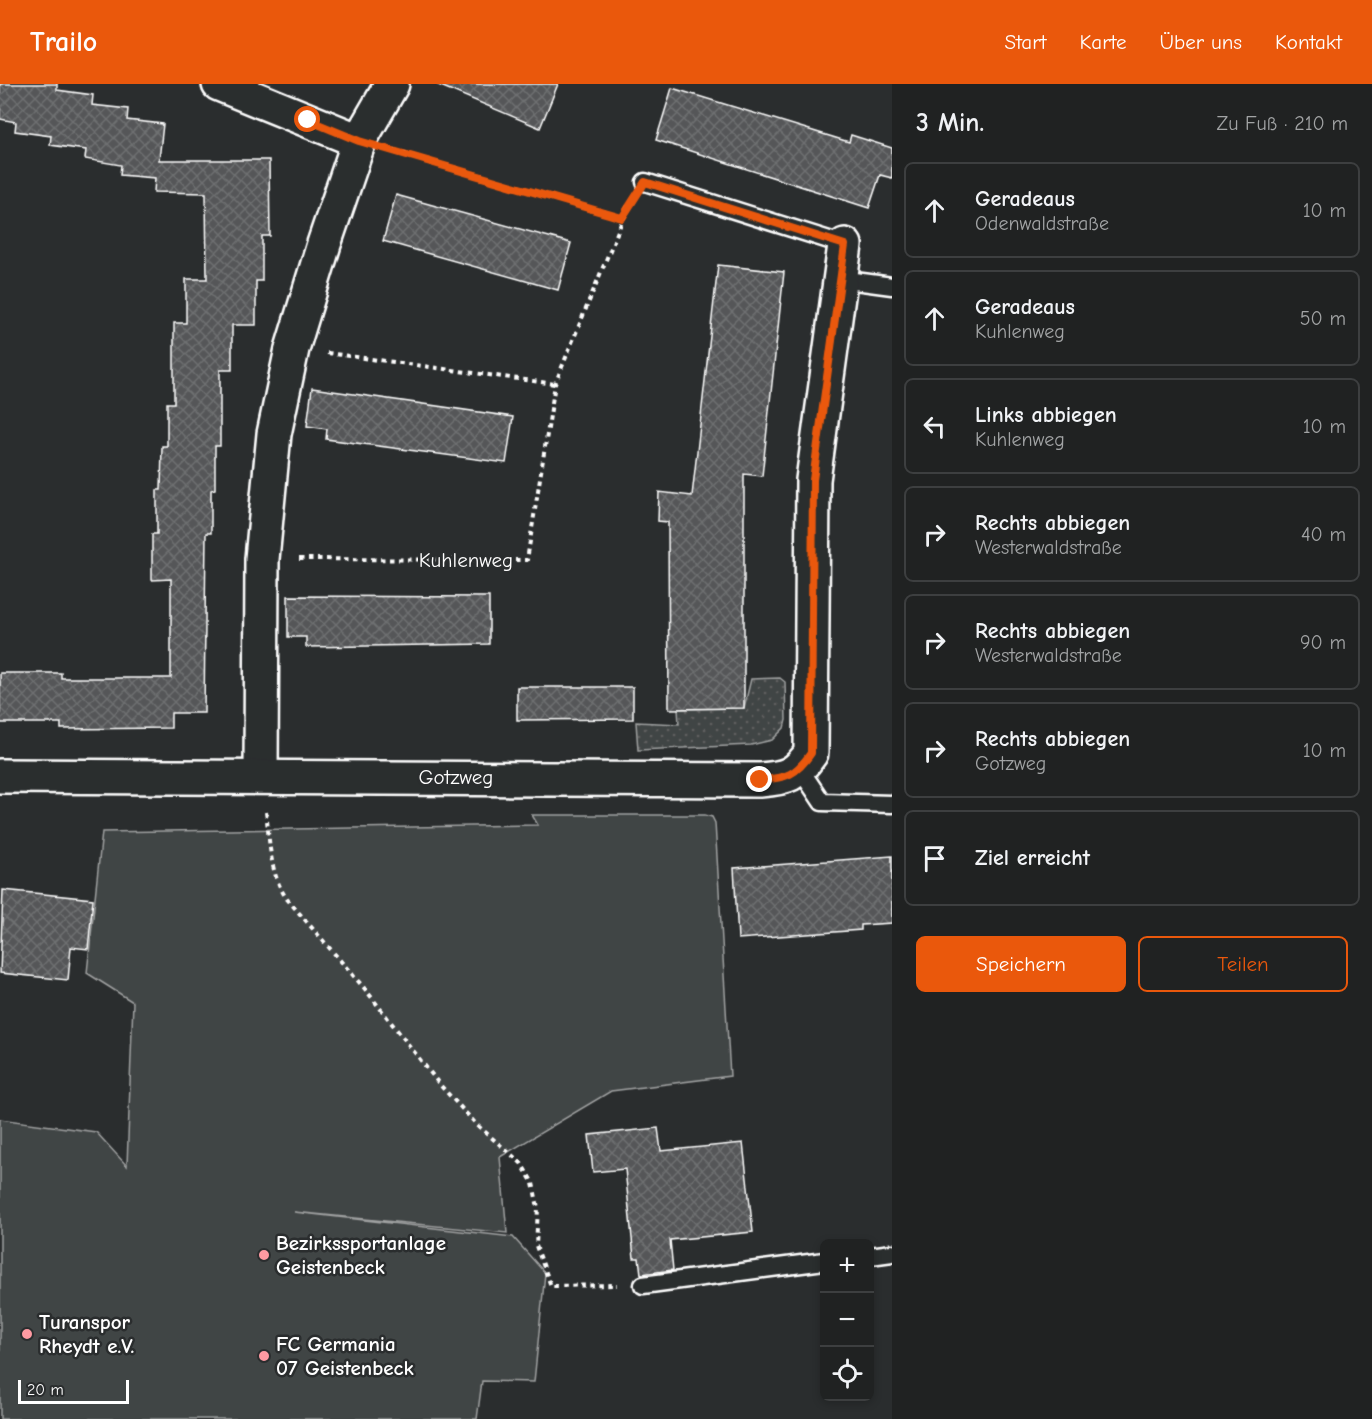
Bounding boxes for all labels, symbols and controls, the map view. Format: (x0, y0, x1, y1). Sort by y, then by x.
text: Trailo (30, 26, 97, 58)
text: Start (1004, 30, 1047, 54)
text: Karte (1080, 30, 1126, 54)
text: Über uns (1159, 30, 1242, 54)
text: Kontakt (1275, 30, 1342, 54)
route start (294, 106, 320, 132)
text: 3 Min. (916, 108, 984, 138)
text: Zu Fuß · 210 m (1217, 112, 1348, 135)
text: Geradeaus (975, 186, 1075, 212)
icon: ahead (918, 194, 951, 227)
text: 10 m (1303, 199, 1346, 222)
text: Odenwaldstraße (975, 212, 1109, 235)
text: Geradeaus (975, 294, 1075, 320)
icon: ahead (918, 302, 951, 335)
text: 50 m (1300, 307, 1346, 330)
text: Kuhlenweg (975, 320, 1065, 343)
text: Links abbiegen (975, 402, 1117, 428)
icon: left (918, 410, 951, 443)
text: 10 m (1303, 415, 1346, 438)
text: Kuhlenweg (975, 428, 1065, 451)
text: Rechts abbiegen (975, 510, 1130, 536)
icon: right (918, 518, 951, 551)
text: 40 m (1301, 523, 1346, 546)
text: Westerwaldstraße (975, 536, 1122, 559)
street label: Kuhlenweg (419, 548, 513, 572)
text: Rechts abbiegen (975, 618, 1130, 644)
icon: right (918, 626, 951, 659)
text: 90 m (1300, 631, 1346, 654)
text: Westerwaldstraße (975, 644, 1122, 667)
text: Rechts abbiegen (975, 726, 1130, 752)
icon: right (918, 734, 951, 767)
text: 10 m (1303, 739, 1346, 762)
text: Gotzweg (975, 752, 1046, 775)
street label: Gotzweg (419, 765, 493, 789)
route end (746, 766, 772, 792)
icon: arrive (918, 842, 951, 875)
text: Ziel erreicht (975, 845, 1090, 871)
button: Speichern (916, 936, 1126, 992)
button: Teilen (1138, 936, 1348, 992)
place label: Bezirkssportanlage Geistenbeck (276, 1231, 446, 1279)
map controls (820, 1239, 874, 1401)
button: + (820, 1239, 874, 1293)
marker: Bezirkssportanlage Geistenbeck (257, 1248, 271, 1262)
button: − (820, 1293, 874, 1347)
place label: Turanspor Rheydt e.V. (39, 1310, 134, 1358)
marker: Turanspor Rheydt e.V. (20, 1327, 34, 1341)
place label: FC Germania 07 Geistenbeck (276, 1332, 414, 1380)
button: locate (820, 1347, 874, 1401)
marker: FC Germania 07 Geistenbeck (257, 1349, 271, 1363)
scale bar (18, 1377, 129, 1404)
text: 20 m (27, 1381, 64, 1399)

